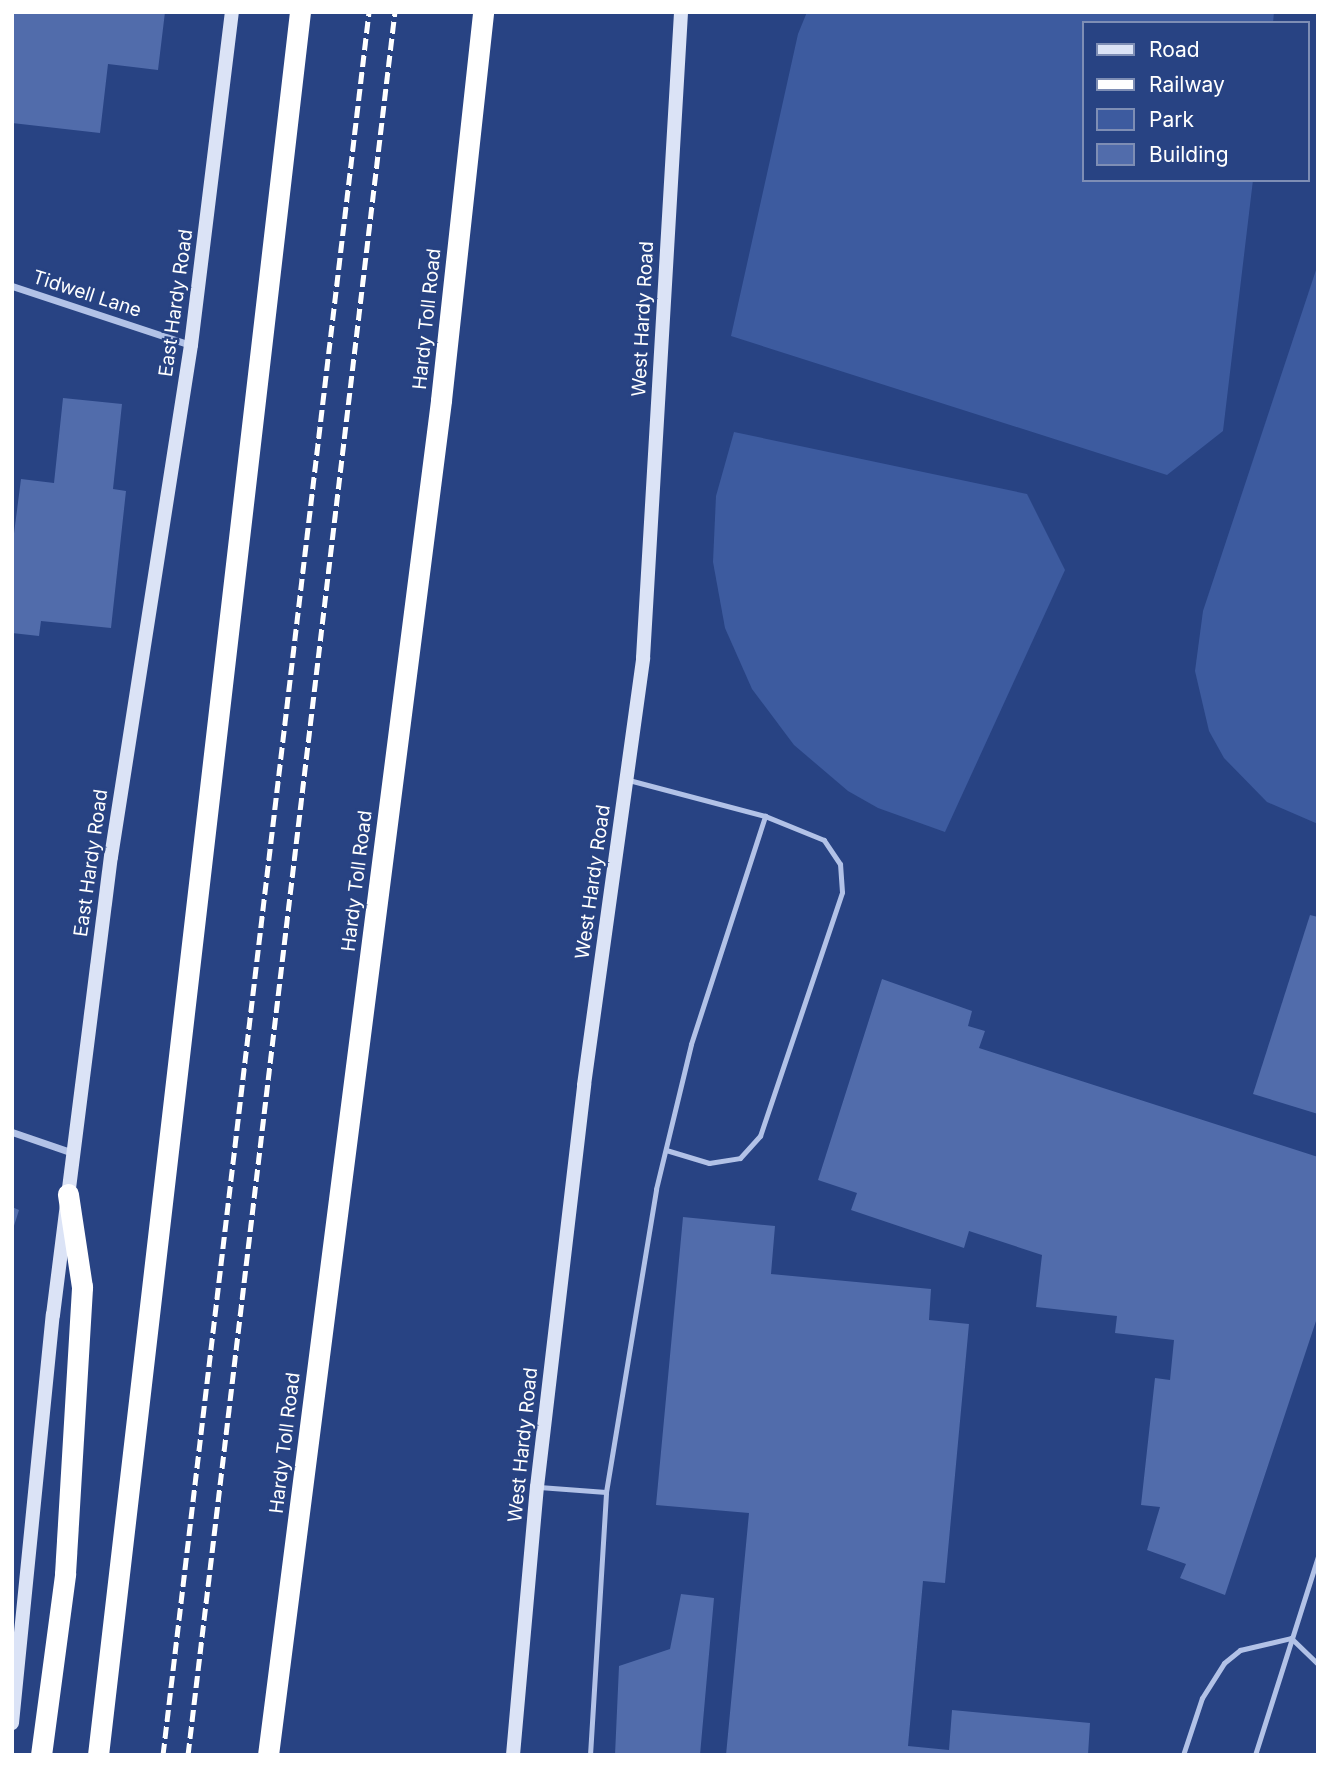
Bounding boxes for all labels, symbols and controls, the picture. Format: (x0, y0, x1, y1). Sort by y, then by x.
legend (1082, 21, 1309, 182)
text: Road (1149, 37, 1200, 62)
text: Railway (1149, 72, 1225, 97)
text: Park (1149, 107, 1194, 132)
text: Building (1149, 142, 1229, 167)
street label: East Hardy Road (154, 228, 198, 378)
street label: West Hardy Road (628, 241, 658, 397)
street label: Hardy Toll Road (408, 247, 446, 391)
street label: Tidwell Lane (30, 266, 144, 322)
street label: East Hardy Road (69, 788, 113, 938)
street label: West Hardy Road (571, 803, 615, 961)
street label: Hardy Toll Road (337, 809, 377, 953)
street label: West Hardy Road (504, 1366, 542, 1524)
street label: Hardy Toll Road (265, 1371, 305, 1515)

